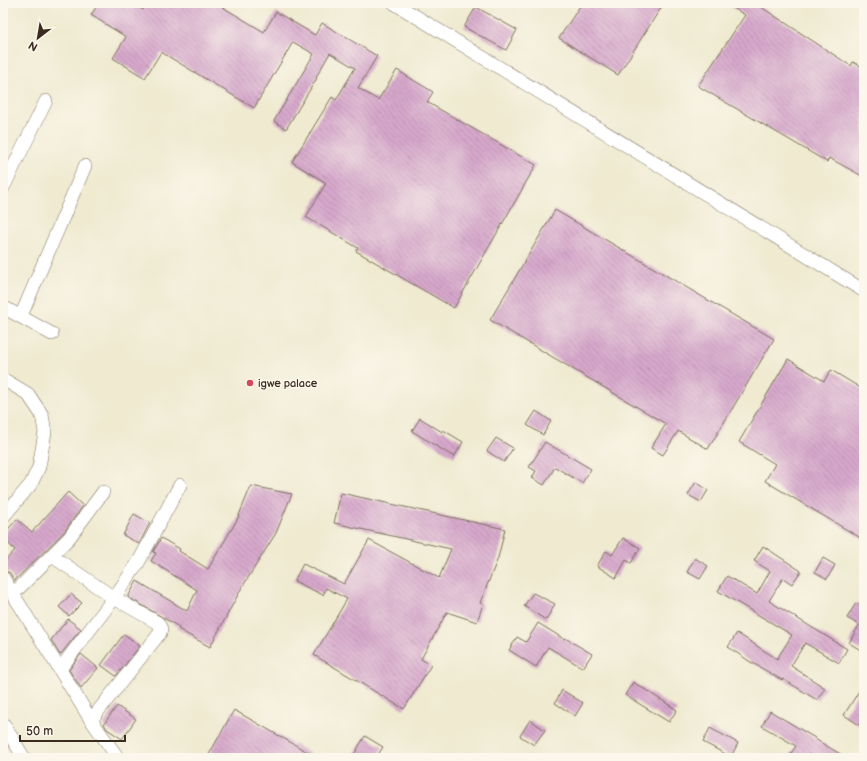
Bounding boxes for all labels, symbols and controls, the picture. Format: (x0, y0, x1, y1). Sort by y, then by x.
north arrow (18, 18, 58, 58)
text: N (26, 38, 40, 54)
place label: igwe palace (258, 377, 318, 390)
marker: igwe palace (245, 378, 255, 388)
scale bar (20, 717, 125, 743)
text: 50 m (26, 724, 53, 739)

